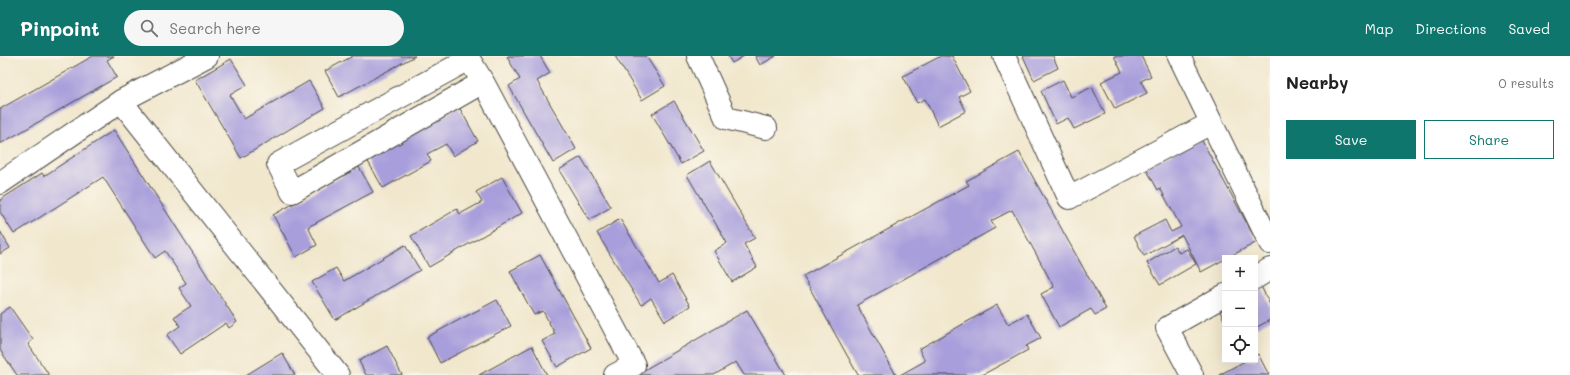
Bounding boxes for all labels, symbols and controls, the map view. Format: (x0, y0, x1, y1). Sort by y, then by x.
search box (124, 10, 404, 46)
text: Pinpoint (20, 16, 100, 41)
icon: search (138, 17, 160, 39)
text: Search here (170, 18, 261, 38)
text: Map (1365, 19, 1393, 38)
text: Directions (1415, 19, 1486, 38)
text: Saved (1508, 19, 1550, 38)
text: Nearby (1286, 71, 1348, 93)
text: 0 results (1499, 74, 1554, 91)
button: Save (1286, 120, 1416, 159)
button: Share (1424, 120, 1554, 159)
map controls (1222, 255, 1258, 363)
button: + (1222, 255, 1258, 291)
button: − (1222, 291, 1258, 327)
button: locate (1222, 327, 1258, 363)

